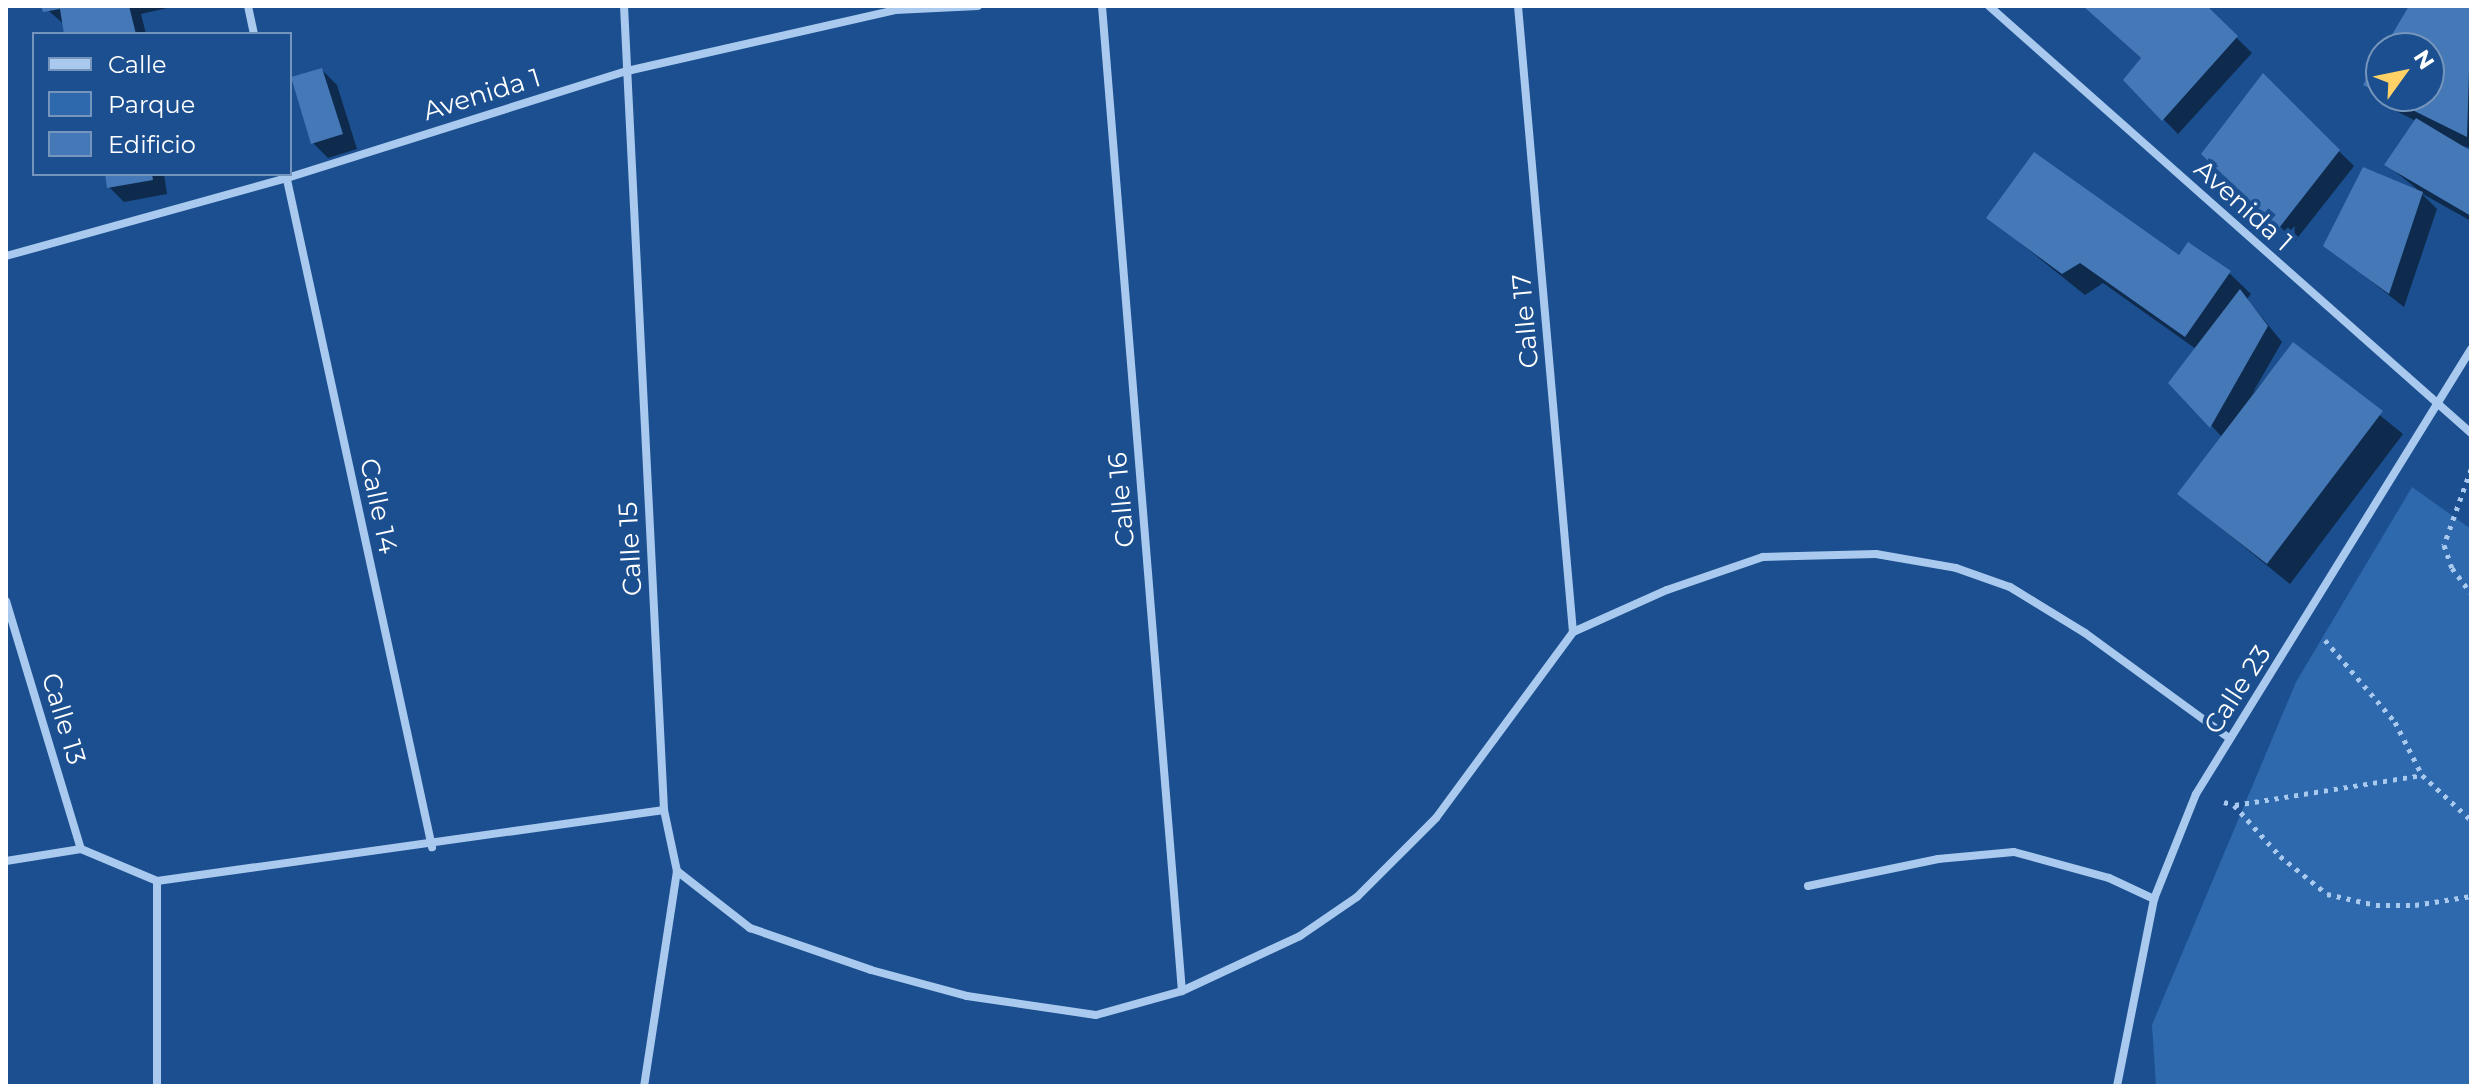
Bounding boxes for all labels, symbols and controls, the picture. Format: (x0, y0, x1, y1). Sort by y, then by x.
legend (32, 32, 292, 176)
north arrow (2365, 32, 2445, 112)
text: N (2408, 45, 2440, 75)
text: Calle (108, 50, 166, 79)
street label: Avenida 1 (420, 62, 544, 128)
text: Parque (108, 90, 195, 119)
text: Edificio (108, 130, 196, 159)
street label: Avenida 1 (2188, 154, 2298, 258)
street label: Calle 17 (1506, 272, 1546, 370)
street label: Calle 16 (1102, 451, 1142, 549)
street label: Calle 14 (353, 455, 403, 557)
street label: Calle 15 (613, 501, 649, 597)
street label: Calle 23 (2198, 640, 2278, 740)
street label: Calle 13 (34, 669, 92, 769)

